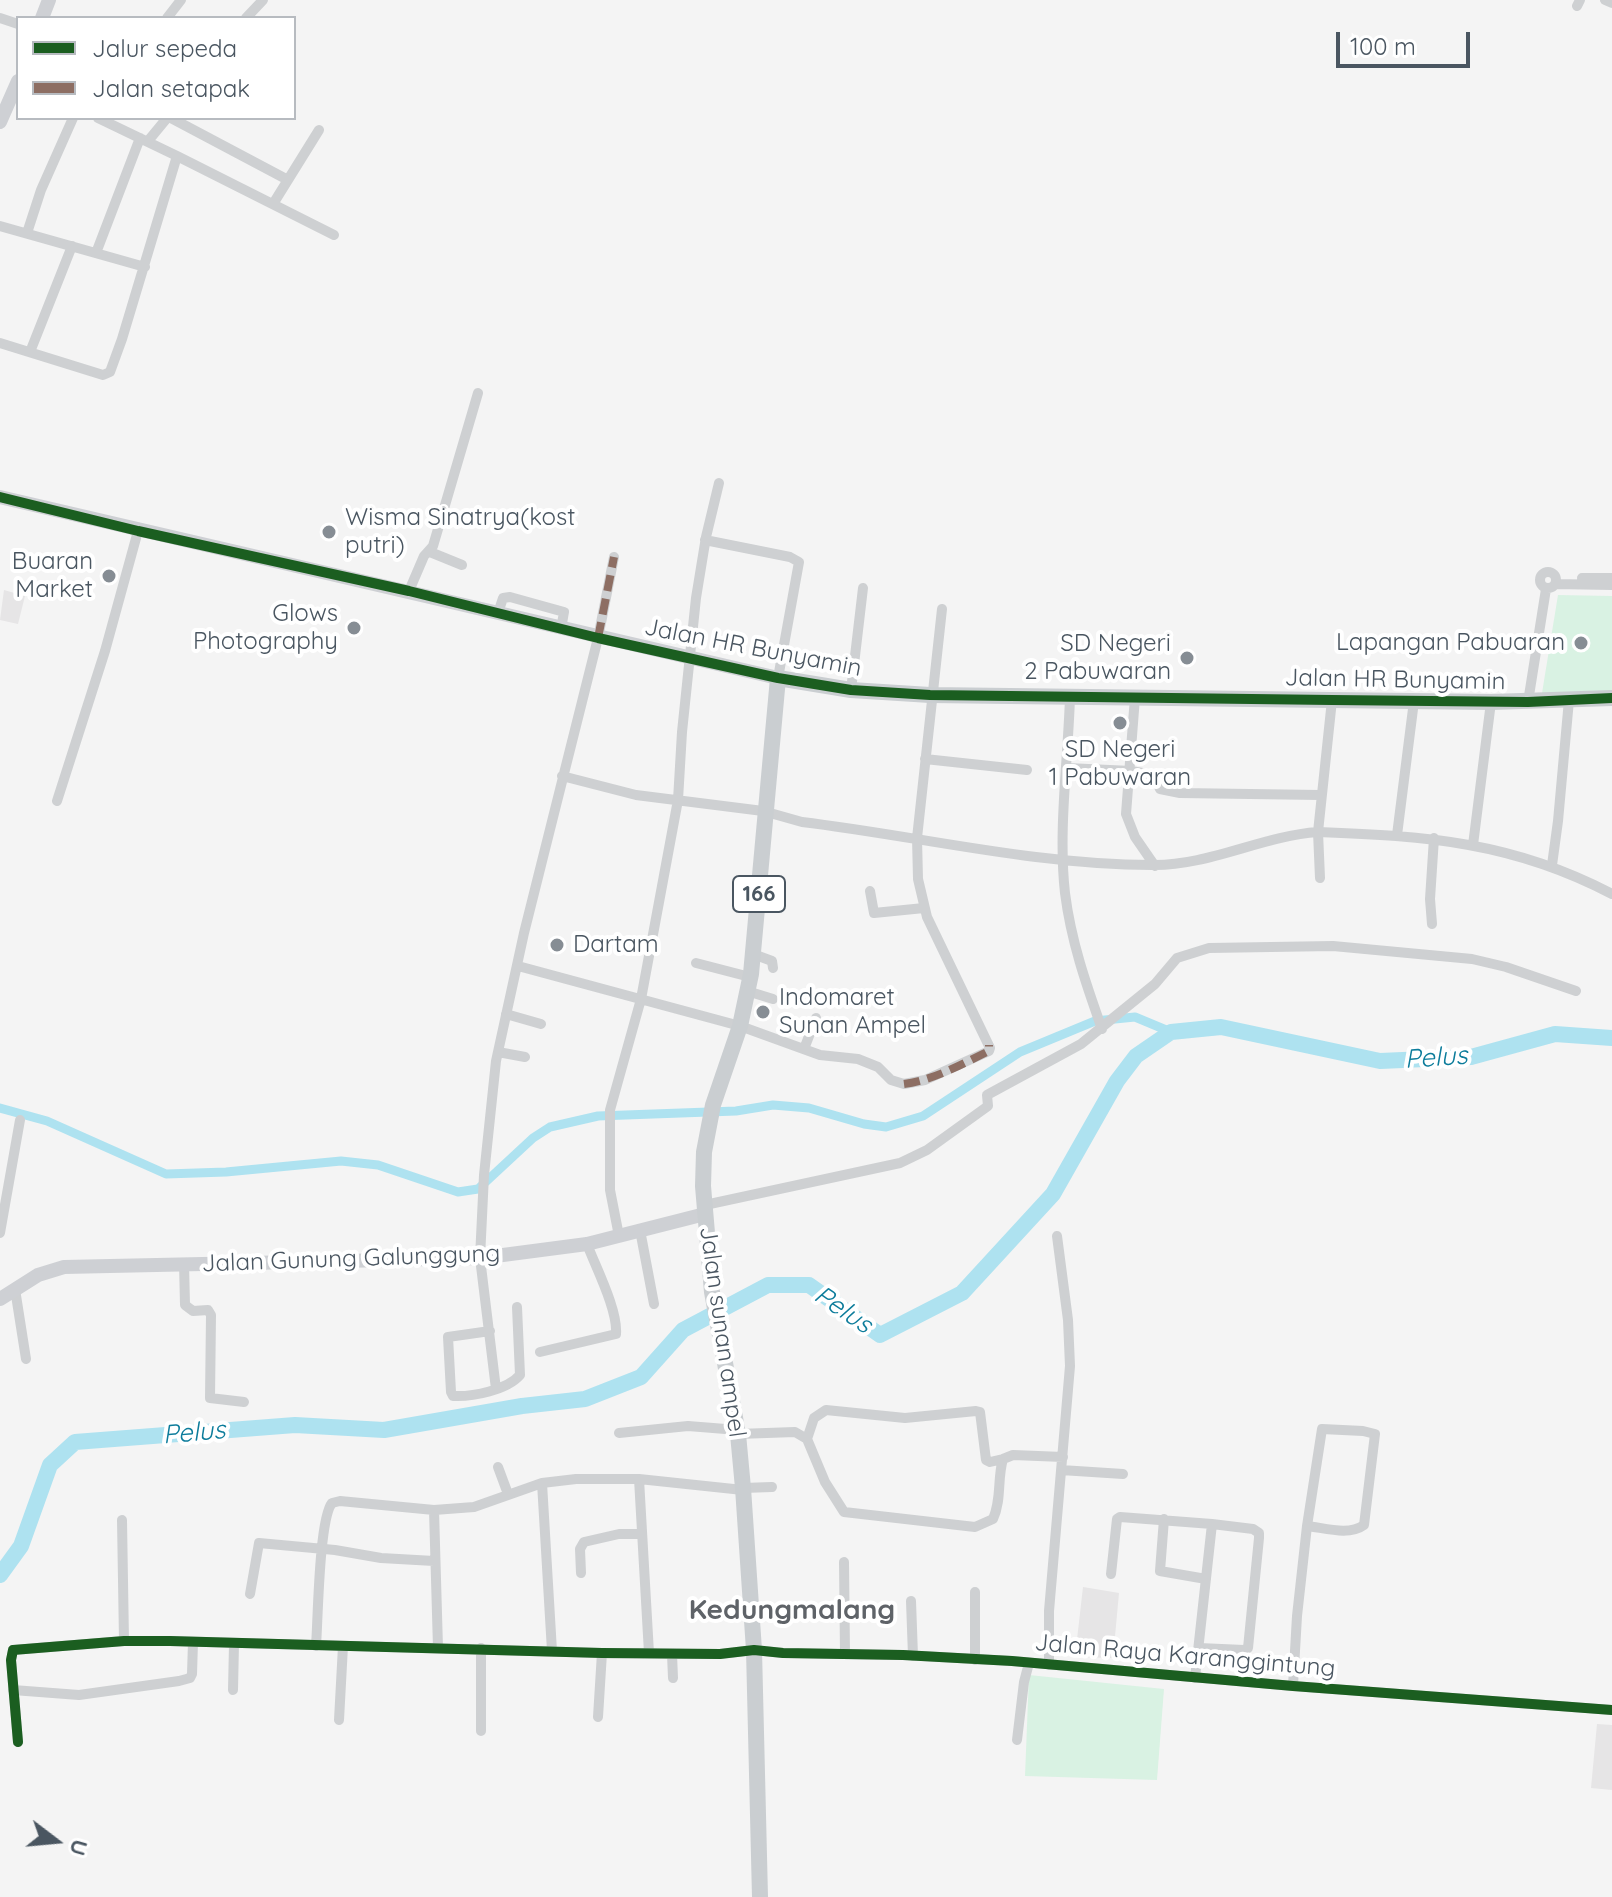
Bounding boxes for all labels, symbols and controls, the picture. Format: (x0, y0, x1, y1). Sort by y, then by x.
legend (16, 16, 296, 120)
scale bar (1340, 16, 1474, 66)
text: 100 m (1350, 31, 1416, 61)
text: Jalur sepeda (92, 33, 237, 63)
text: Jalan setapak (92, 73, 250, 103)
place label: Wisma Sinatrya(kost putri) (345, 504, 575, 560)
marker: Wisma Sinatrya(kost putri) (320, 523, 338, 541)
place label: Buaran Market (12, 548, 93, 604)
marker: Buaran Market (100, 567, 118, 585)
place label: Glows Photography (193, 600, 338, 656)
street label: Jalan HR Bunyamin (642, 613, 864, 683)
marker: Glows Photography (345, 619, 363, 637)
place label: Lapangan Pabuaran (1336, 629, 1565, 657)
place label: SD Negeri 2 Pabuwaran (1024, 630, 1171, 686)
marker: Lapangan Pabuaran (1572, 634, 1590, 652)
marker: SD Negeri 2 Pabuwaran (1178, 649, 1196, 667)
street label: Jalan HR Bunyamin (1284, 664, 1506, 696)
marker: SD Negeri 1 Pabuwaran (1111, 714, 1129, 732)
place label: SD Negeri 1 Pabuwaran (1049, 736, 1191, 792)
road number: 166 (733, 876, 785, 912)
place label: Dartam (573, 931, 659, 959)
marker: Dartam (548, 936, 566, 954)
place label: Indomaret Sunan Ampel (779, 984, 926, 1040)
marker: Indomaret Sunan Ampel (754, 1003, 772, 1021)
water label: Pelus (1404, 1040, 1468, 1076)
street label: Jalan sunan ampel (693, 1225, 751, 1439)
street label: Jalan Gunung Galunggung (201, 1239, 501, 1279)
water label: Pelus (808, 1280, 878, 1340)
water label: Pelus (161, 1415, 227, 1451)
district label: Kedungmalang (689, 1594, 895, 1628)
street label: Jalan Raya Karanggintung (1033, 1628, 1337, 1684)
north arrow (16, 1801, 96, 1881)
text: U (63, 1836, 95, 1859)

